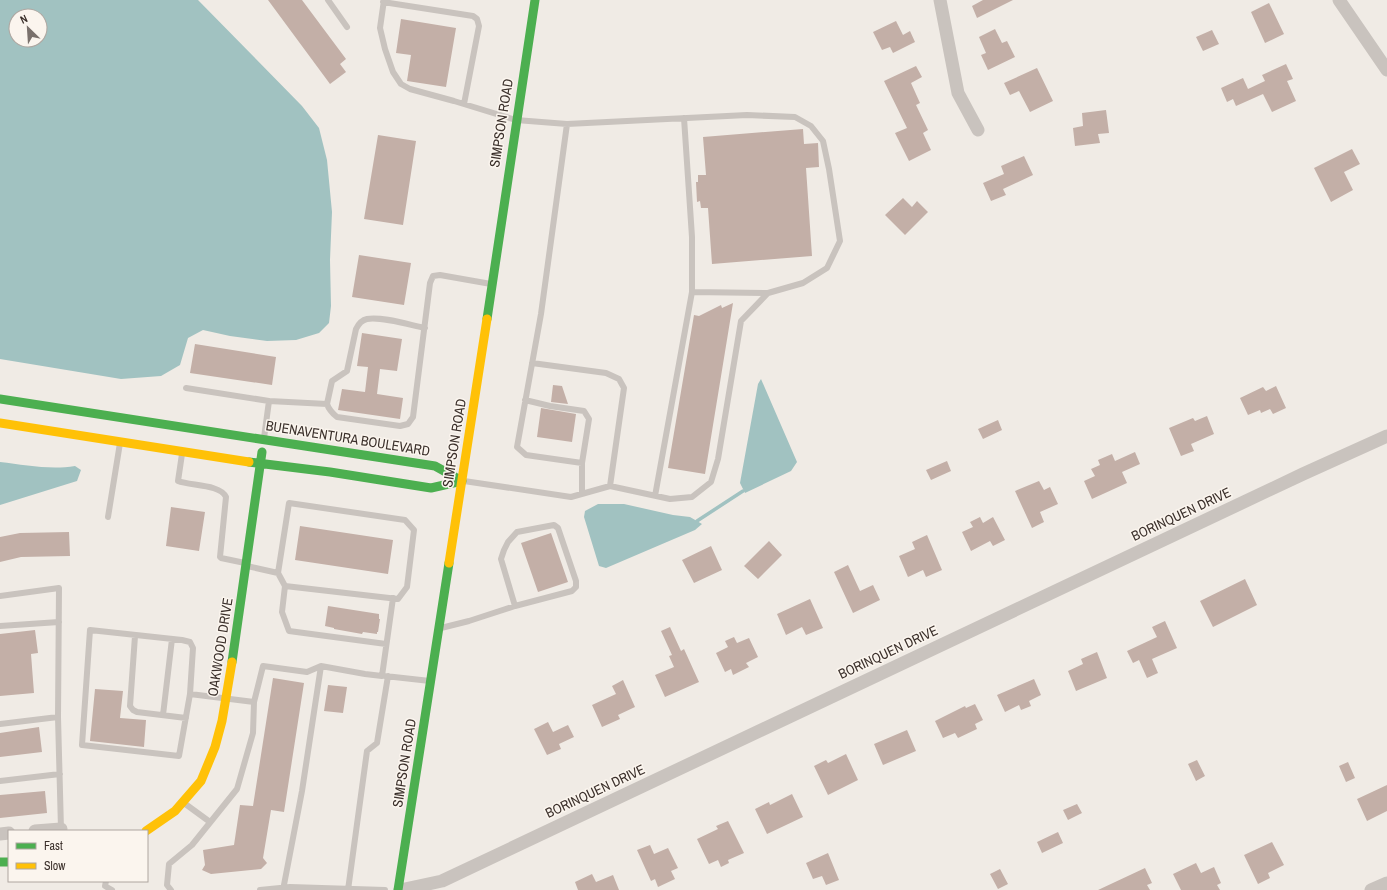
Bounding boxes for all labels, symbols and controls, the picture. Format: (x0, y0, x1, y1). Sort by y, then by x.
north arrow (8, 8, 48, 48)
text: N (18, 11, 30, 27)
street label: SIMPSON ROAD (485, 77, 517, 169)
street label: SIMPSON ROAD (438, 397, 470, 489)
street label: BUENAVENTURA BOULEVARD (265, 416, 431, 460)
street label: BORINQUEN DRIVE (1128, 483, 1234, 545)
street label: OAKWOOD DRIVE (203, 596, 237, 698)
street label: BORINQUEN DRIVE (835, 621, 941, 683)
street label: SIMPSON ROAD (388, 717, 420, 809)
street label: BORINQUEN DRIVE (542, 760, 648, 822)
legend (8, 830, 148, 882)
text: Fast (44, 838, 63, 854)
text: Slow (44, 858, 66, 874)

